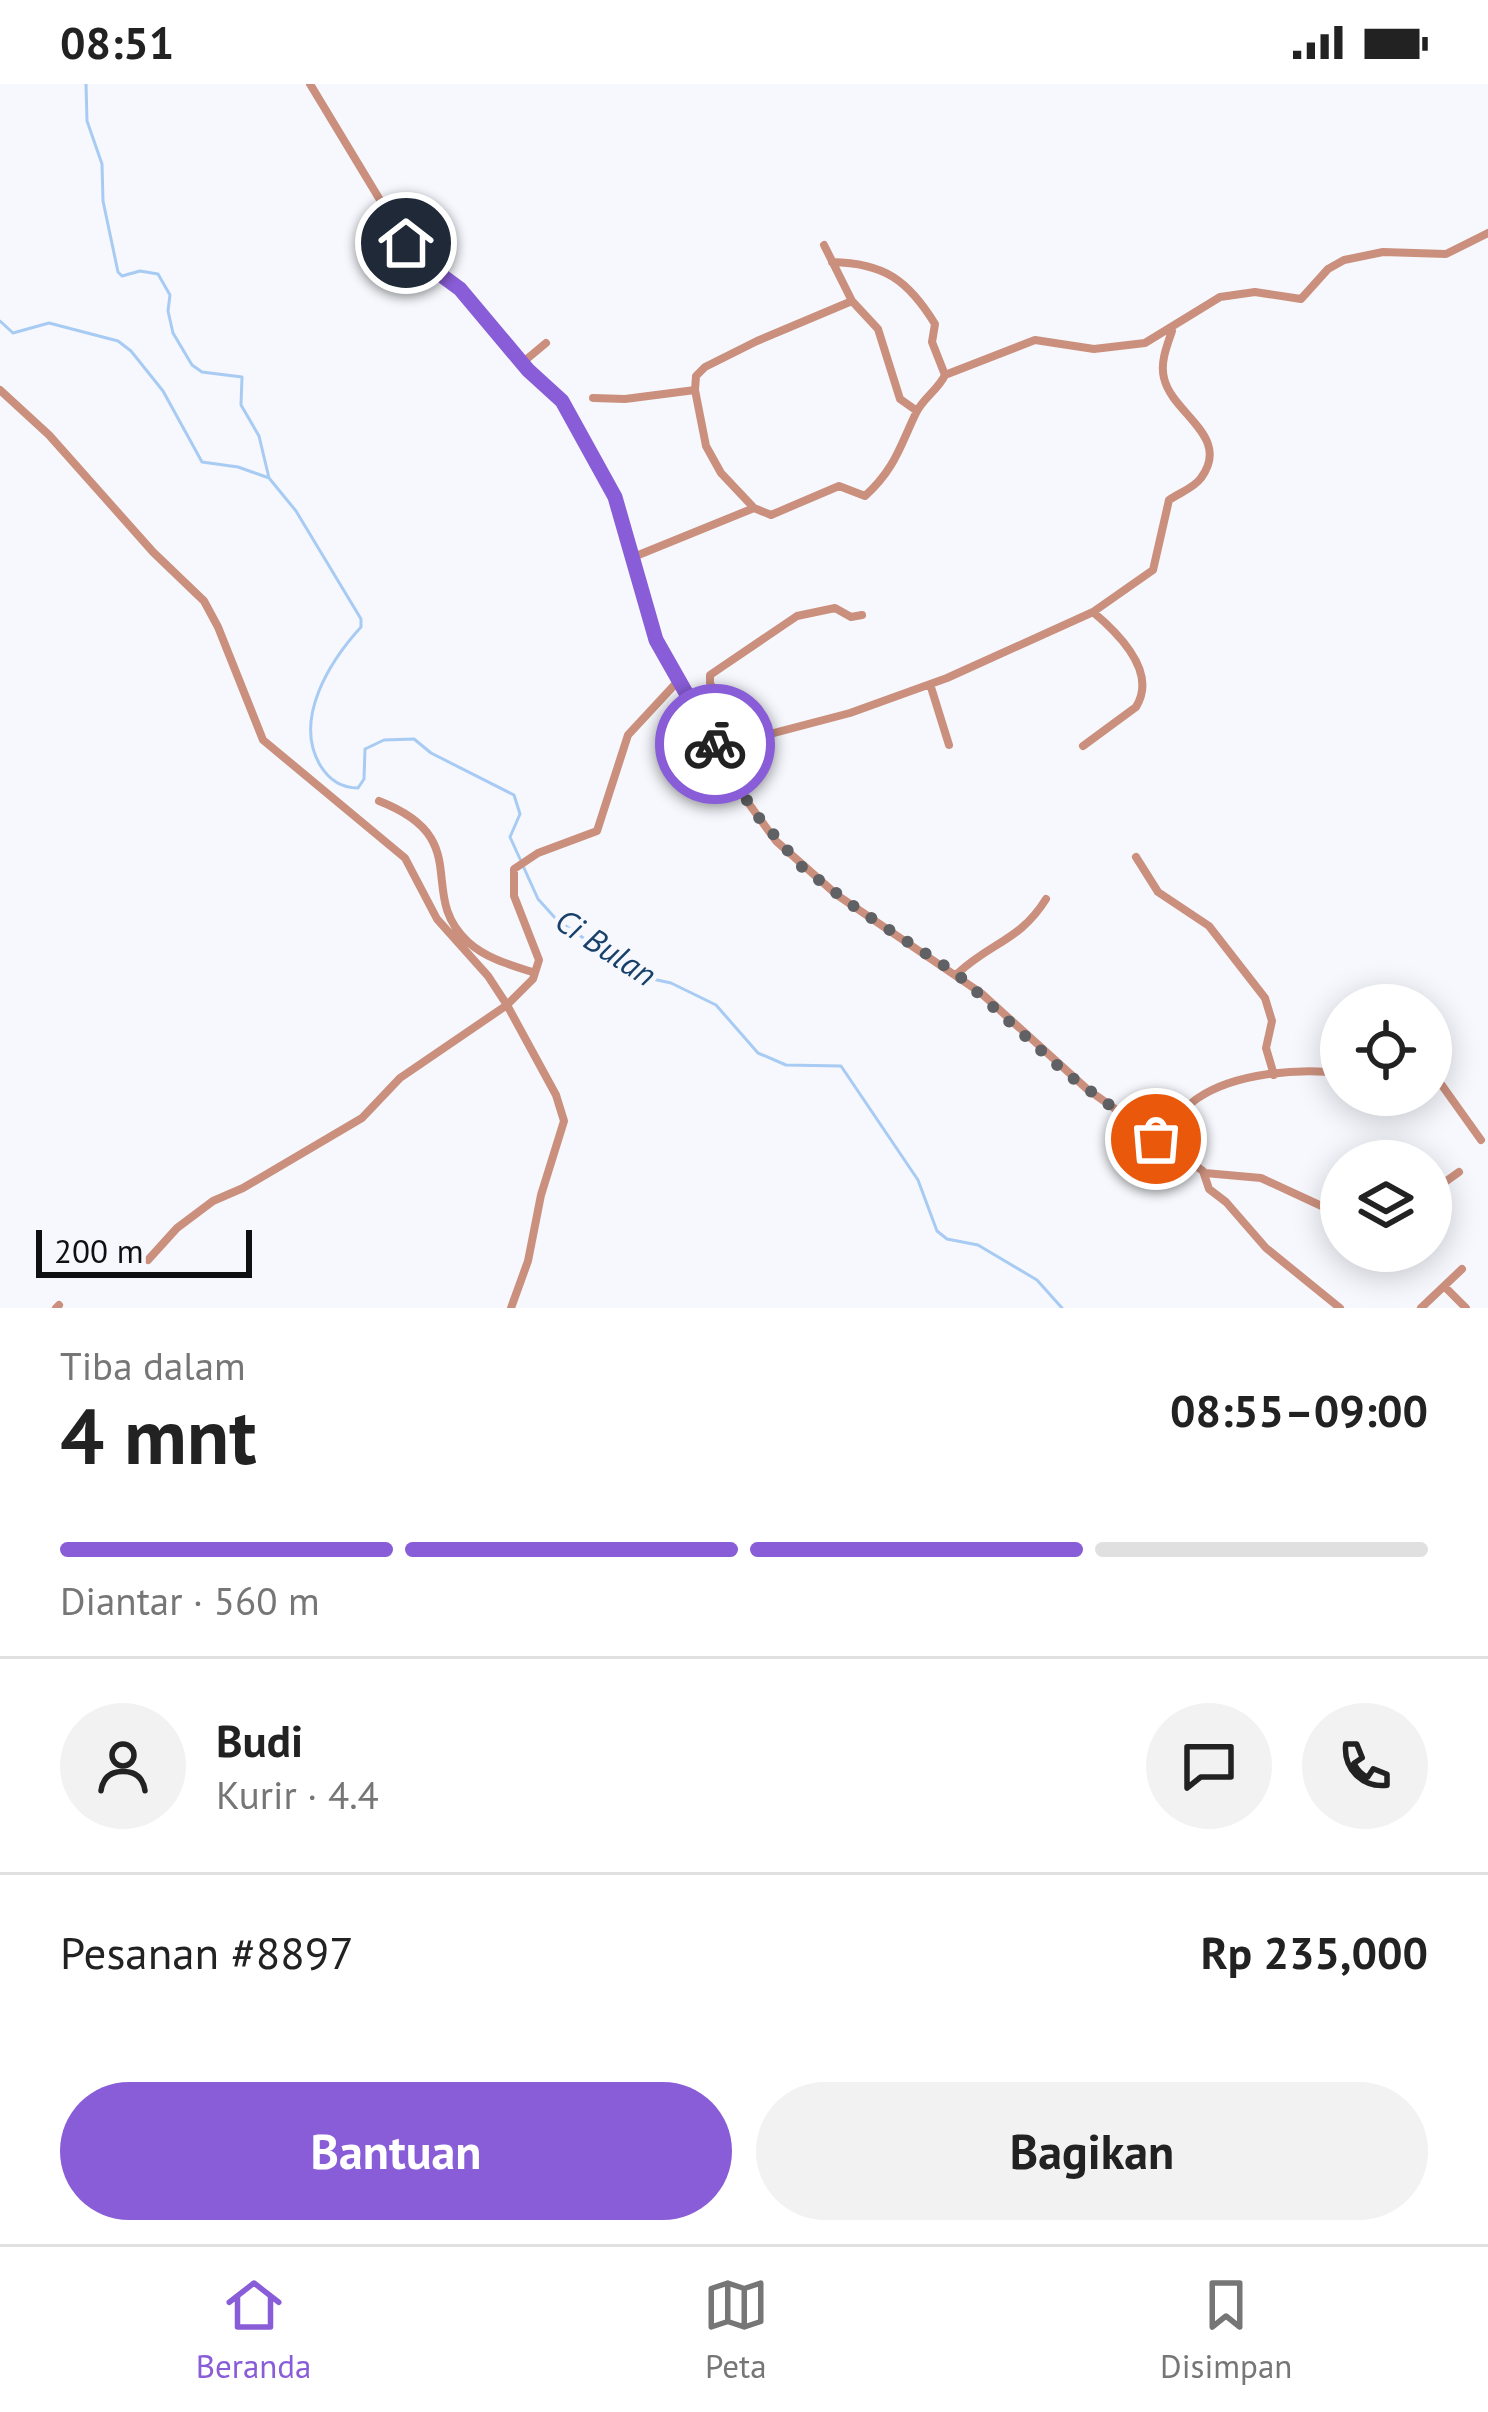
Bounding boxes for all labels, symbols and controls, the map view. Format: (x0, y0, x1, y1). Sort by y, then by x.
text: 08:51 (60, 13, 174, 71)
pin (355, 192, 457, 294)
icon: home (373, 210, 439, 276)
courier (655, 684, 775, 804)
icon: bike (682, 711, 748, 777)
water label: Ci Bulan (548, 898, 665, 995)
map controls (1320, 984, 1452, 1272)
button: locate (1320, 984, 1452, 1116)
pin (1105, 1088, 1207, 1190)
icon: bag (1123, 1106, 1189, 1172)
button: layers (1320, 1140, 1452, 1272)
scale bar (36, 1224, 252, 1277)
text: 200 m (54, 1229, 144, 1272)
text: Tiba dalam (60, 1340, 246, 1391)
text: 08:55–09:00 (1170, 1381, 1428, 1439)
text: 4 mnt (60, 1385, 256, 1486)
text: Diantar · 560 m (60, 1575, 320, 1626)
button: person (60, 1703, 186, 1829)
button: chat (1146, 1703, 1272, 1829)
button: phone (1302, 1703, 1428, 1829)
text: Budi (216, 1711, 303, 1769)
text: Kurir · 4.4 (216, 1769, 379, 1820)
text: Pesanan #8897 (60, 1923, 354, 1981)
text: Rp 235,000 (1201, 1923, 1428, 1981)
button: Bantuan (60, 2082, 732, 2220)
button: Bagikan (756, 2082, 1428, 2220)
tab: Beranda (196, 2272, 311, 2387)
tab: Peta (703, 2272, 769, 2387)
tab: Disimpan (1160, 2272, 1292, 2387)

